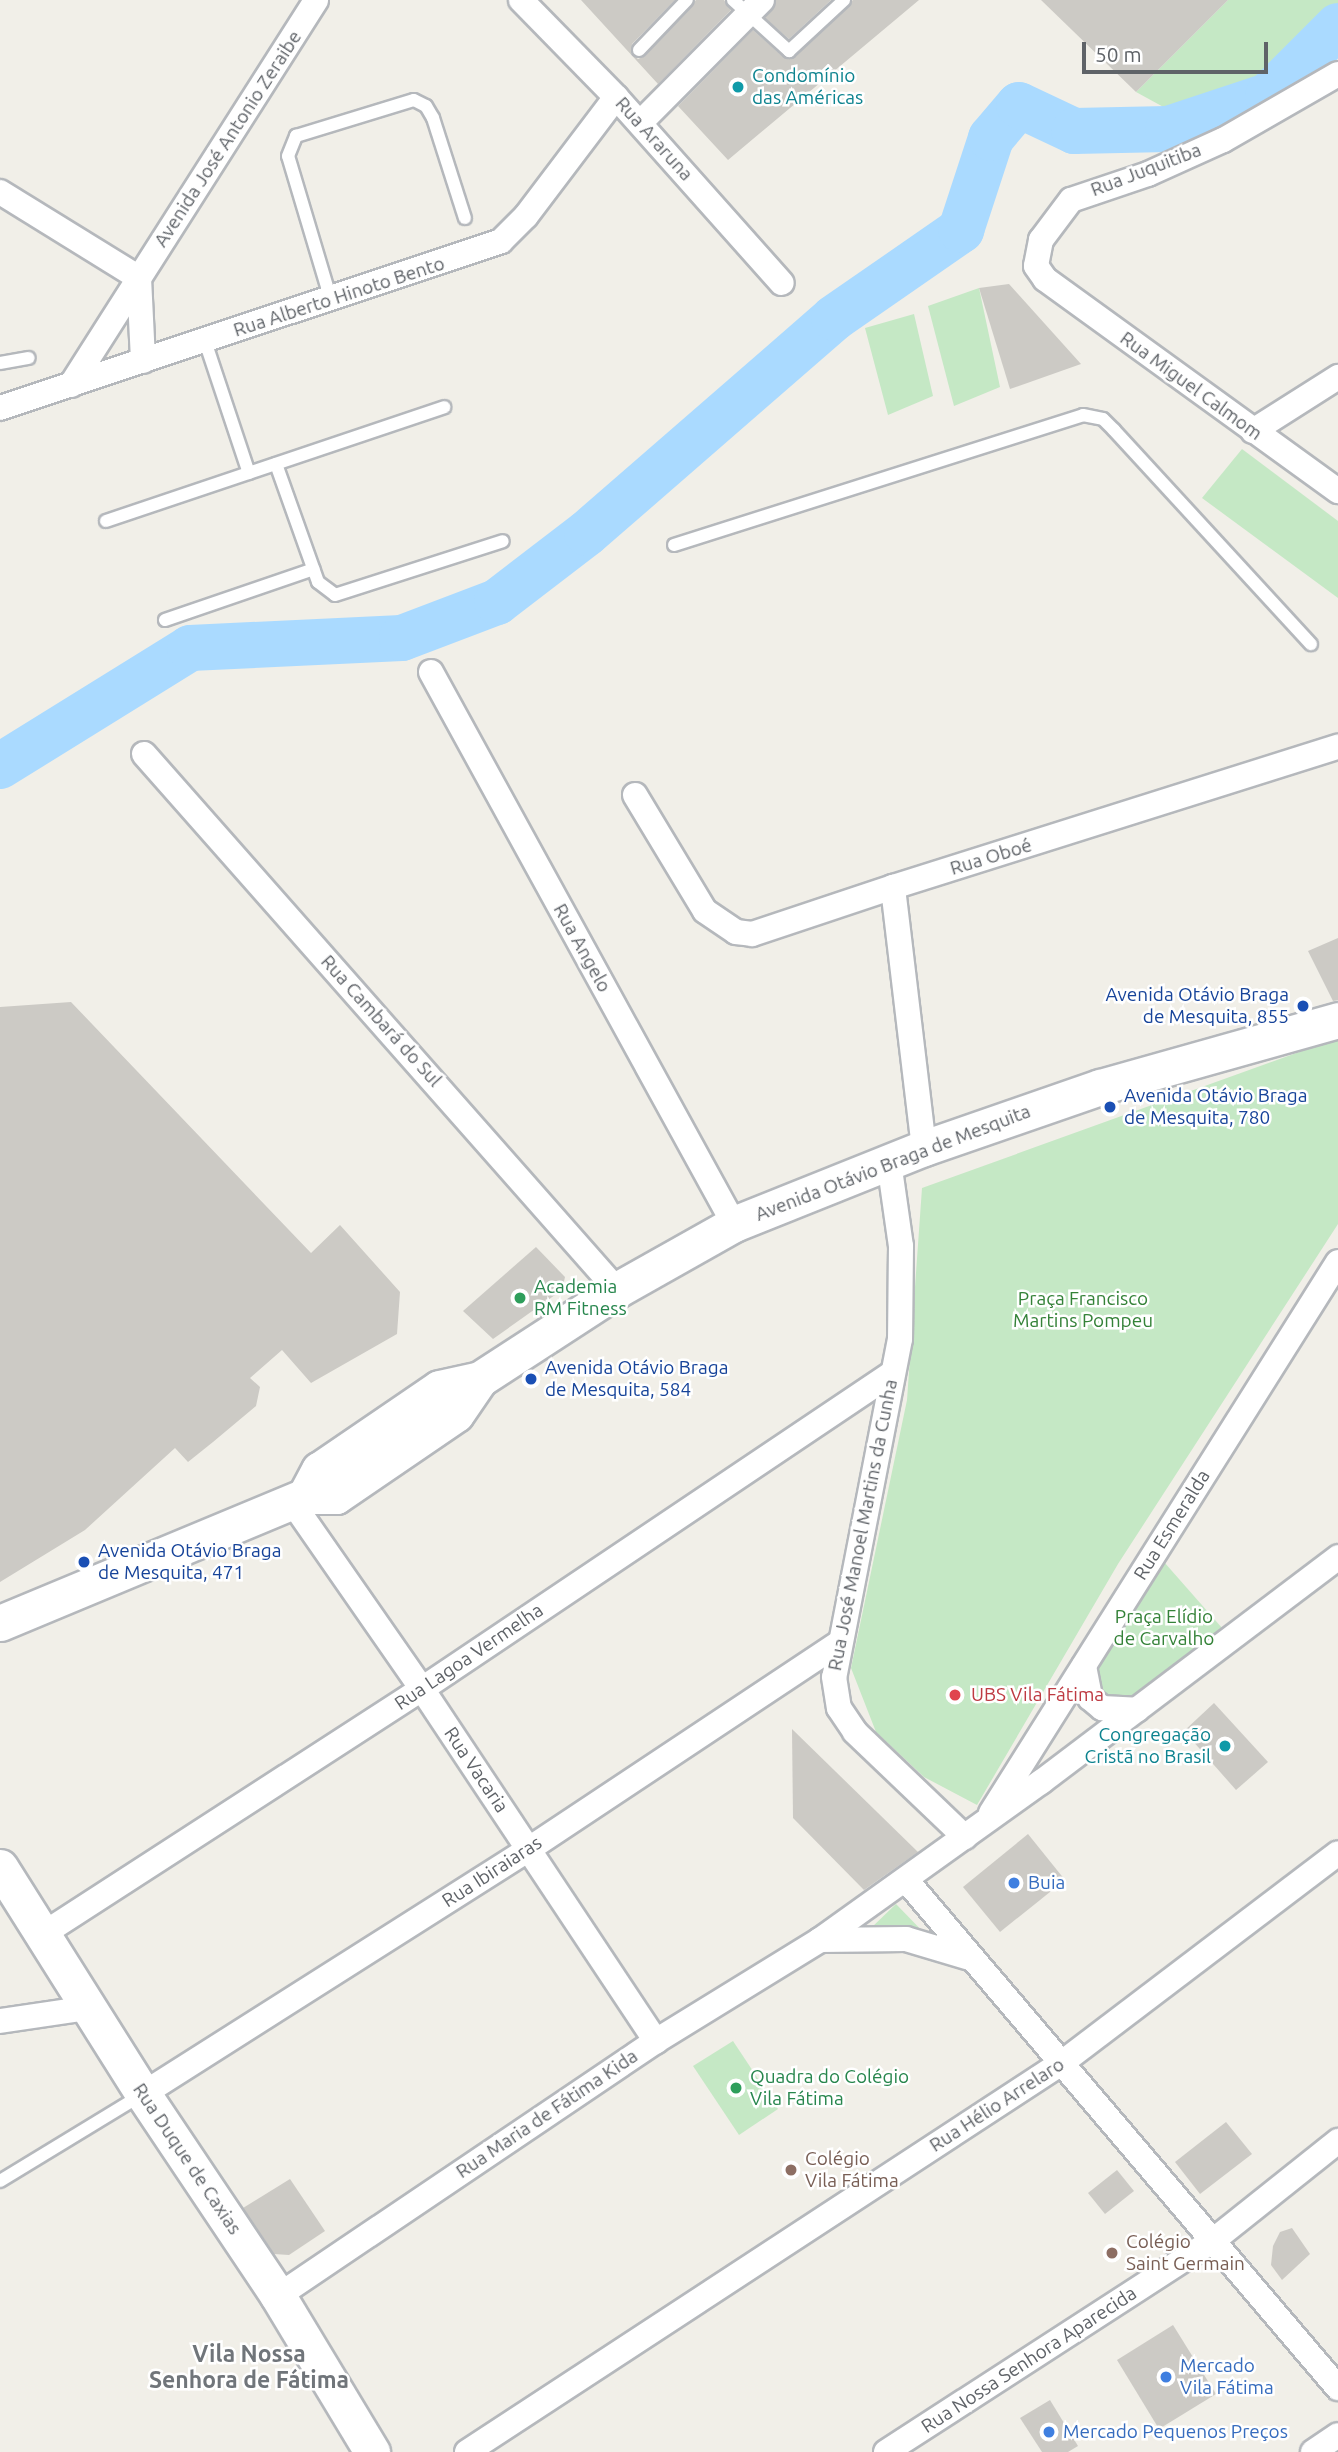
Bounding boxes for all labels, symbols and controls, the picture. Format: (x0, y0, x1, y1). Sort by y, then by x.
street label: Avenida José Antonio Zeraibe (150, 27, 306, 251)
scale bar (1086, 28, 1272, 72)
text: 50 m (1095, 42, 1142, 66)
place label: Condomínio das Américas (752, 65, 863, 109)
marker: Condomínio das Américas (730, 79, 746, 95)
street label: Rua Araruna (610, 92, 698, 186)
street label: Rua Juquitiba (1088, 138, 1204, 202)
street label: Rua Alberto Hinoto Bento (231, 252, 447, 342)
street label: Rua Miguel Calmom (1116, 327, 1266, 445)
street label: Rua Oboé (947, 834, 1035, 880)
street label: Rua Angelo (548, 900, 616, 996)
street label: Rua Cambará do Sul (316, 951, 446, 1091)
place label: Avenida Otávio Braga de Mesquita, 855 (1105, 984, 1289, 1028)
marker: Avenida Otávio Braga de Mesquita, 855 (1295, 998, 1311, 1014)
place label: Avenida Otávio Braga de Mesquita, 780 (1124, 1085, 1308, 1129)
marker: Avenida Otávio Braga de Mesquita, 780 (1102, 1099, 1118, 1115)
street label: Avenida Otávio Braga de Mesquita (752, 1100, 1034, 1226)
place label: Academia RM Fitness (534, 1276, 627, 1320)
park label: Praça Francisco Martins Pompeu (1013, 1288, 1153, 1332)
marker: Academia RM Fitness (512, 1290, 528, 1306)
place label: Avenida Otávio Braga de Mesquita, 584 (545, 1357, 729, 1401)
marker: Avenida Otávio Braga de Mesquita, 584 (523, 1371, 539, 1387)
street label: Rua José Manoel Martins da Cunha (824, 1377, 902, 1673)
street label: Rua Esmeralda (1129, 1466, 1215, 1584)
place label: Avenida Otávio Braga de Mesquita, 471 (98, 1540, 282, 1584)
marker: Avenida Otávio Braga de Mesquita, 471 (76, 1554, 92, 1570)
street label: Rua Lagoa Vermelha (391, 1599, 547, 1715)
park label: Praça Elídio de Carvalho (1114, 1606, 1214, 1650)
place label: UBS Vila Fátima (971, 1684, 1104, 1706)
marker: UBS Vila Fátima (945, 1685, 965, 1705)
street label: Rua Vacaria (439, 1723, 513, 1817)
place label: Congregação Cristã no Brasil (1085, 1724, 1211, 1768)
marker: Congregação Cristã no Brasil (1217, 1738, 1233, 1754)
street label: Rua Ibiraiaras (438, 1831, 546, 1913)
place label: Buia (1028, 1872, 1065, 1894)
marker: Buia (1006, 1875, 1022, 1891)
street label: Rua Maria de Fátima Kida (452, 2045, 642, 2183)
street label: Rua Hélio Arrelaro (925, 2053, 1069, 2157)
place label: Quadra do Colégio Vila Fátima (750, 2066, 909, 2110)
street label: Rua Duque de Caxias (128, 2079, 246, 2239)
marker: Quadra do Colégio Vila Fátima (728, 2080, 744, 2096)
place label: Colégio Vila Fátima (805, 2148, 899, 2192)
marker: Colégio Vila Fátima (783, 2162, 799, 2178)
place label: Colégio Saint Germain (1126, 2231, 1245, 2275)
marker: Colégio Saint Germain (1104, 2245, 1120, 2261)
street label: Rua Nossa Senhora Aparecida (917, 2282, 1141, 2438)
district label: Vila Nossa Senhora de Fátima (149, 2340, 349, 2394)
place label: Mercado Vila Fátima (1180, 2355, 1274, 2399)
marker: Mercado Vila Fátima (1158, 2369, 1174, 2385)
place label: Mercado Pequenos Preços (1063, 2421, 1288, 2443)
marker: Mercado Pequenos Preços (1041, 2424, 1057, 2440)

